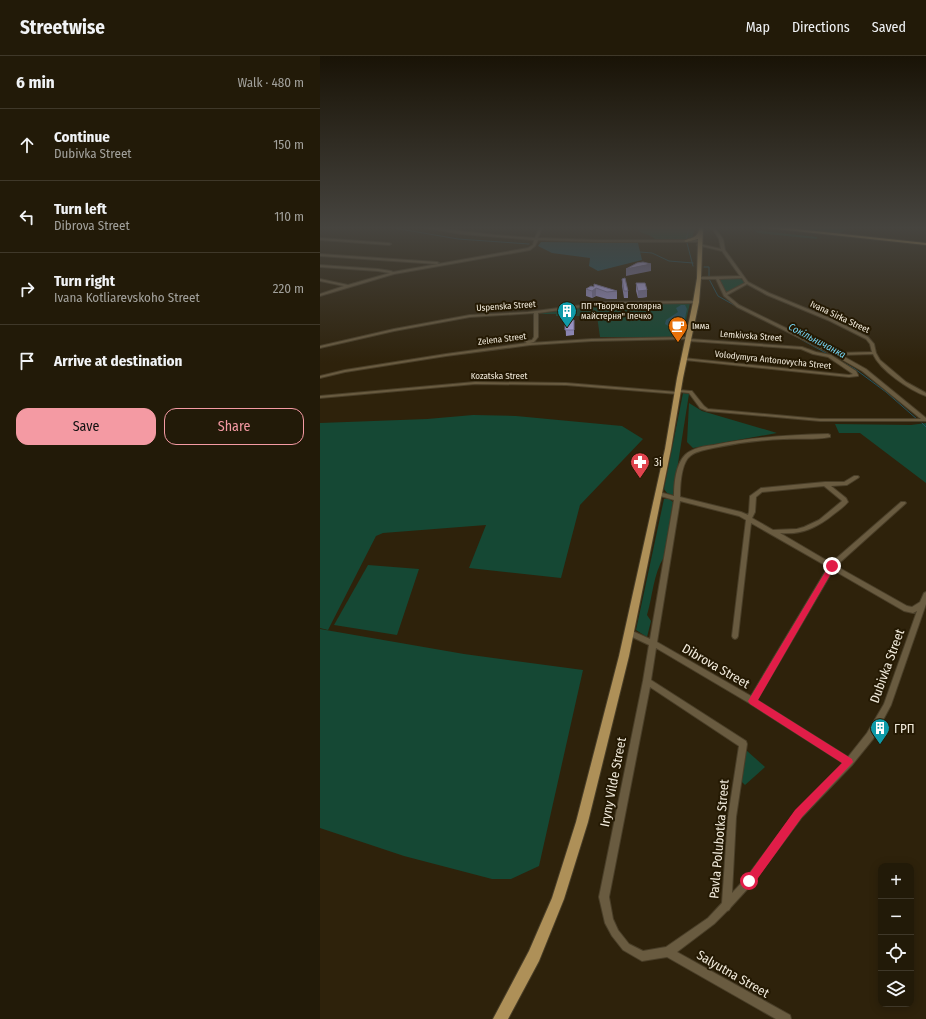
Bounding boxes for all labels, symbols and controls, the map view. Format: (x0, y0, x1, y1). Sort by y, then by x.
text: Streetwise (20, 16, 105, 39)
text: Map (746, 19, 770, 36)
text: Directions (792, 19, 850, 36)
text: Saved (872, 19, 906, 36)
text: 6 min (16, 72, 55, 93)
text: Walk · 480 m (237, 75, 304, 90)
text: Continue (54, 128, 110, 146)
icon: ahead (16, 134, 38, 156)
text: 150 m (273, 137, 304, 152)
text: Dubivka Street (54, 146, 132, 161)
text: Turn left (54, 200, 107, 218)
icon: left (16, 206, 38, 228)
text: 110 m (274, 209, 304, 224)
text: Dibrova Street (54, 218, 130, 233)
text: Turn right (54, 272, 115, 290)
icon: right (16, 278, 38, 300)
text: 220 m (273, 281, 304, 296)
text: Ivana Kotliarevskoho Street (54, 290, 200, 305)
street label: Uspenska Street (476, 299, 536, 313)
street label: Ivana Sirka Street (809, 299, 871, 335)
building icon: ПП "Творча столярна майстерня" Ілечко (556, 300, 578, 328)
place label: ПП "Творча столярна майстерня" Ілечко (581, 301, 662, 321)
cafe icon: Імма (667, 315, 689, 343)
water label: Сокільничанка (786, 320, 848, 361)
place label: Імма (692, 321, 710, 331)
street label: Lemkivska Street (720, 329, 782, 343)
street label: Zelena Street (477, 331, 527, 347)
street label: Volodymyra Antonovycha Street (714, 349, 832, 371)
icon: arrive (16, 350, 38, 372)
text: Arrive at destination (54, 352, 182, 370)
street label: Kozatska Street (471, 371, 527, 381)
button: Save (16, 408, 156, 445)
button: Share (164, 408, 304, 445)
pharmacy icon: 3і (629, 451, 651, 479)
place label: 3і (654, 456, 662, 469)
route end (823, 557, 841, 575)
street label: Dubivka Street (867, 626, 908, 705)
street label: Dibrova Street (679, 641, 753, 692)
building icon: ГРП (869, 717, 891, 745)
place label: ГРП (894, 721, 915, 736)
street label: Iryny Vilde Street (597, 735, 629, 828)
street label: Pavla Polubotka Street (706, 778, 732, 899)
map controls (878, 863, 914, 1007)
button: + (878, 863, 914, 899)
route start (740, 872, 758, 890)
button: − (878, 899, 914, 935)
button: locate (878, 935, 914, 971)
street label: Salyutna Street (694, 947, 773, 1001)
button: layers (878, 971, 914, 1007)

